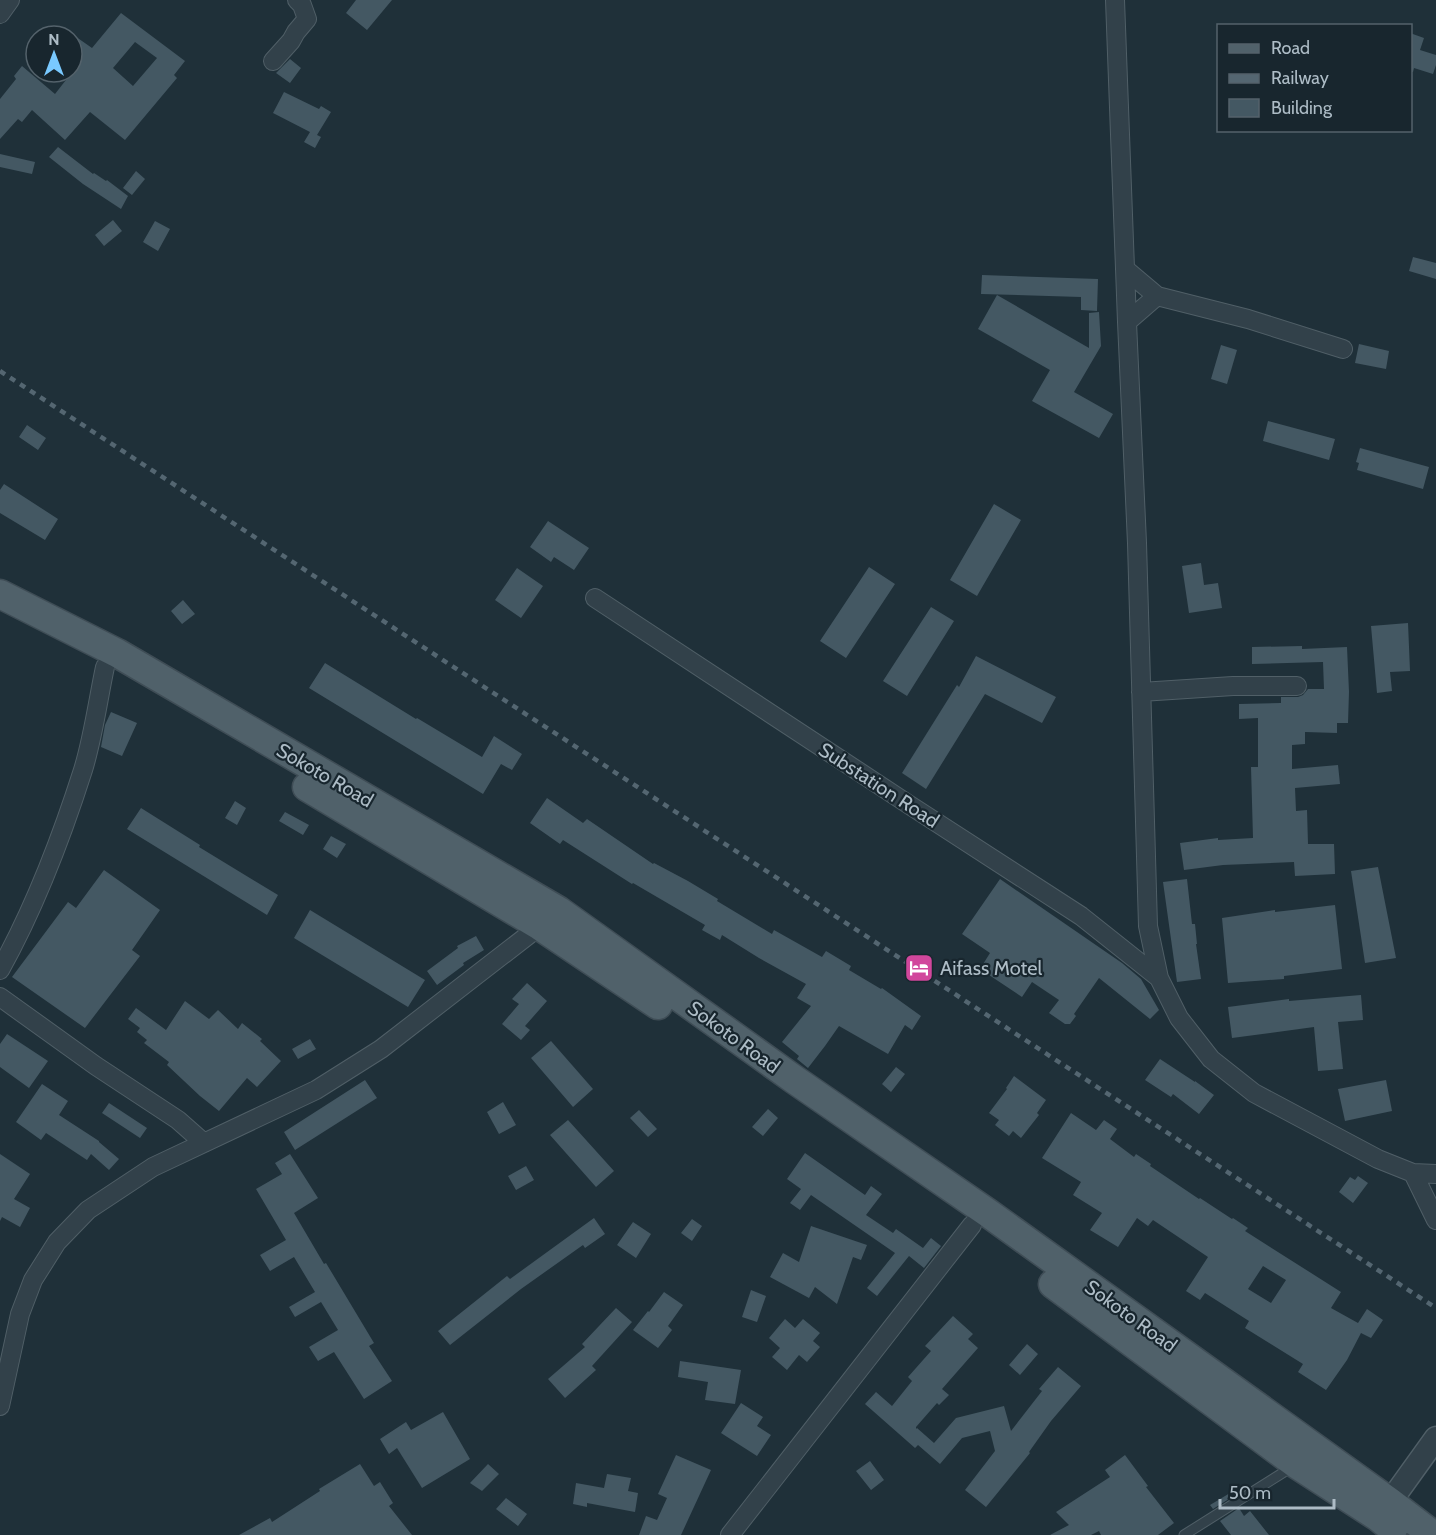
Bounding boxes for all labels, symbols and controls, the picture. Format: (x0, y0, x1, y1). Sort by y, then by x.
north arrow (24, 24, 84, 84)
legend (1217, 24, 1412, 132)
text: N (48, 30, 60, 49)
text: Road (1271, 37, 1310, 59)
text: Railway (1271, 67, 1329, 89)
text: Building (1271, 97, 1333, 119)
street label: Substation Road (814, 737, 944, 833)
street label: Sokoto Road (272, 738, 378, 812)
hotel icon: Aifass Motel (903, 952, 935, 984)
place label: Aifass Motel (940, 956, 1042, 980)
street label: Sokoto Road (683, 996, 785, 1078)
street label: Sokoto Road (1080, 1275, 1182, 1357)
scale bar (1220, 1472, 1334, 1510)
text: 50 m (1229, 1482, 1271, 1504)

